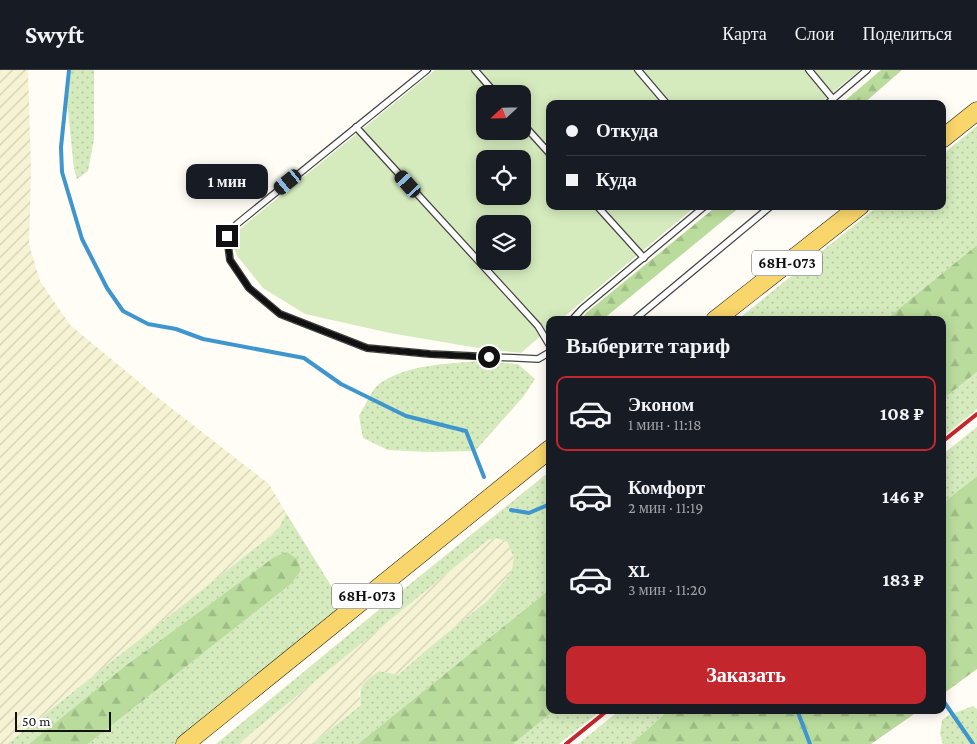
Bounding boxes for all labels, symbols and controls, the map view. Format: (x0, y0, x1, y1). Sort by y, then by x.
text: Swyft (25, 21, 84, 48)
text: Карта (722, 24, 767, 44)
text: Слои (795, 24, 834, 44)
text: Поделиться (862, 24, 952, 44)
north arrow (476, 85, 531, 140)
map controls (476, 85, 531, 270)
text: Откуда (596, 120, 658, 141)
button: locate (476, 150, 531, 205)
callout: 1 мин (186, 164, 268, 198)
car (271, 167, 304, 197)
car (392, 168, 423, 200)
text: Куда (596, 169, 637, 190)
text: 1 мин (208, 173, 246, 190)
button: layers (476, 215, 531, 270)
route end (216, 225, 238, 247)
road number: 68Н-073 (752, 250, 822, 276)
text: Выберите тариф (566, 333, 730, 358)
route start (478, 346, 500, 368)
icon: car (568, 391, 613, 436)
text: Эконом (628, 394, 694, 415)
text: 108 ₽ (880, 403, 924, 424)
text: 1 мин · 11:18 (628, 416, 702, 433)
icon: car (568, 474, 613, 519)
text: Комфорт (628, 477, 705, 498)
text: 146 ₽ (882, 486, 924, 507)
text: 2 мин · 11:19 (628, 499, 703, 516)
icon: car (568, 557, 613, 602)
text: XL (628, 560, 650, 581)
text: 183 ₽ (882, 569, 924, 590)
text: 3 мин · 11:20 (628, 581, 707, 598)
road number: 68Н-073 (332, 584, 402, 608)
button: Заказать (566, 646, 926, 704)
scale bar (15, 709, 111, 732)
text: 50 m (22, 713, 50, 729)

